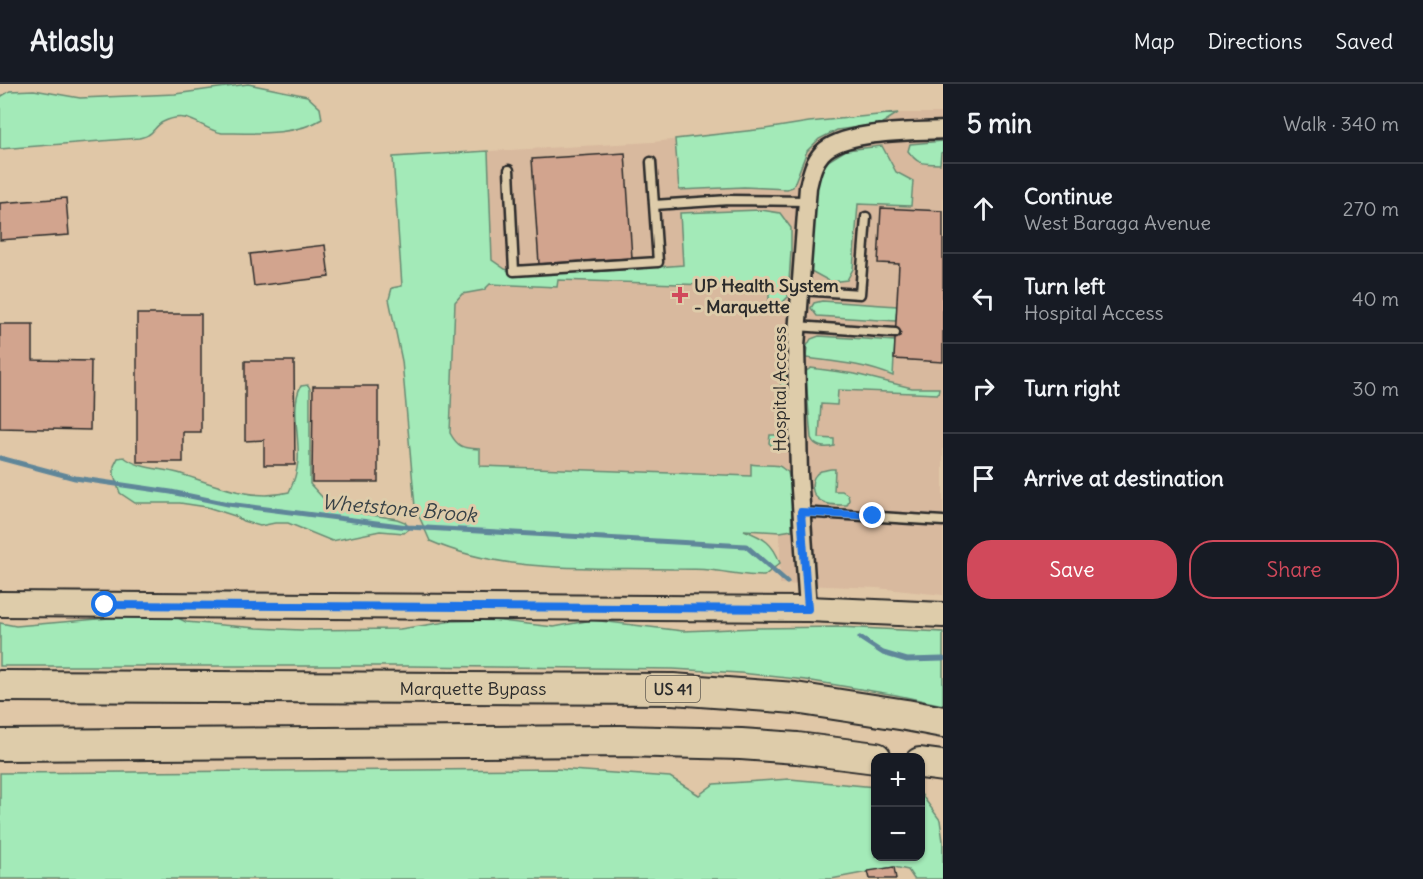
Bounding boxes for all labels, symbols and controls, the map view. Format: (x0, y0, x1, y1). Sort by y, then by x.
text: Atlasly (30, 23, 114, 59)
text: Map (1134, 28, 1175, 55)
text: Directions (1208, 28, 1302, 55)
text: Saved (1335, 28, 1393, 55)
text: 5 min (967, 107, 1032, 140)
text: Walk · 340 m (1283, 111, 1399, 136)
text: Continue (1024, 182, 1113, 210)
icon: ahead (967, 192, 1000, 225)
text: 270 m (1343, 196, 1399, 221)
text: West Baraga Avenue (1024, 210, 1211, 235)
text: Turn left (1024, 272, 1105, 300)
place label: UP Health System - Marquette (694, 274, 839, 318)
icon: left (967, 282, 1000, 315)
marker: UP Health System - Marquette (671, 286, 689, 304)
text: 40 m (1352, 286, 1399, 311)
text: Hospital Access (1024, 300, 1164, 325)
street label: Hospital Access (768, 326, 791, 452)
icon: right (967, 372, 1000, 405)
text: Turn right (1024, 374, 1120, 402)
text: 30 m (1352, 376, 1399, 401)
icon: arrive (967, 462, 1000, 495)
text: Arrive at destination (1024, 464, 1224, 492)
water label: Whetstone Brook (321, 489, 479, 527)
route end (859, 502, 885, 528)
button: Save (967, 540, 1177, 599)
button: Share (1189, 540, 1399, 599)
route start (91, 591, 117, 617)
road number: US 41 (646, 676, 700, 702)
street label: Marquette Bypass (400, 677, 546, 700)
map controls (871, 753, 925, 861)
button: + (871, 753, 925, 807)
button: − (871, 807, 925, 861)

